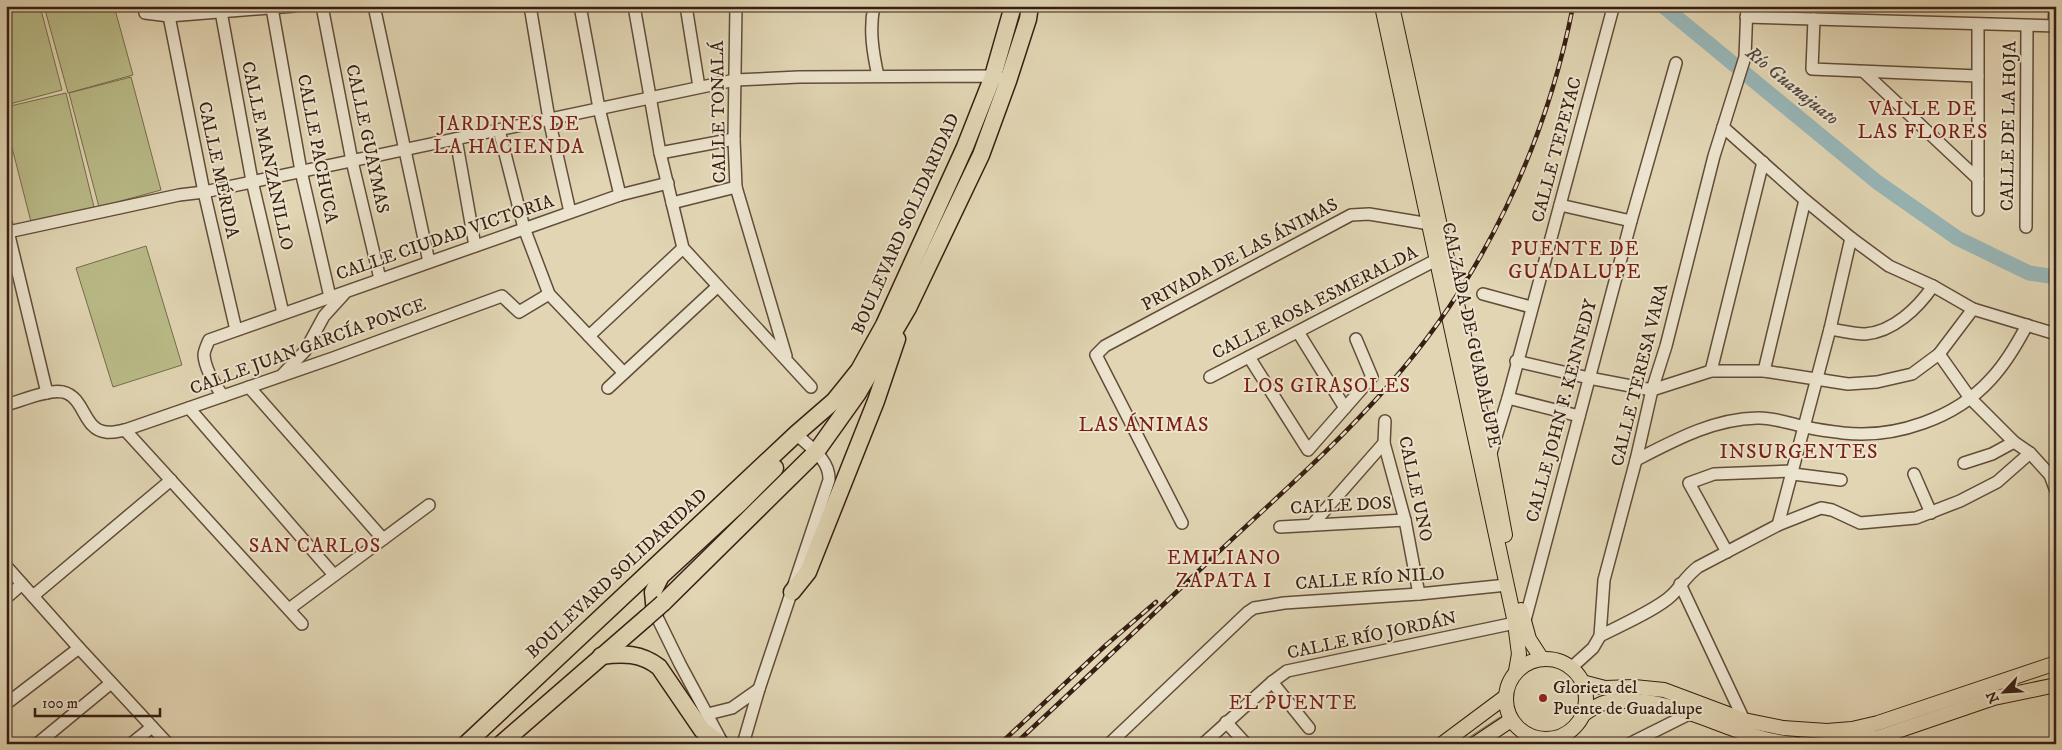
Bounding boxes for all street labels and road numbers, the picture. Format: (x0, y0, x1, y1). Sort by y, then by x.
street label: CALLE TONALÁ (706, 40, 731, 184)
street label: CALLE DE LA HOJA (1997, 40, 2021, 211)
street label: CALLE MANZANILLO (236, 60, 298, 252)
street label: CALLE GUAYMAS (340, 62, 394, 216)
street label: CALLE PACHUCA (292, 73, 342, 226)
street label: CALLE TEPEYAC (1527, 75, 1587, 225)
street label: CALLE MÉRIDA (193, 100, 243, 241)
street label: BOULEVARD SOLIDARIDAD (847, 110, 965, 338)
street label: CALLE CIUDAD VICTORIA (333, 190, 557, 286)
street label: PRIVADA DE LAS ÁNIMAS (1138, 193, 1342, 316)
street label: CALZADA DE GUADALUPE (1436, 220, 1506, 450)
street label: CALLE ROSA ESMERALDA (1209, 241, 1422, 365)
street label: CALLE TERESA VARA (1607, 281, 1673, 469)
street label: CALLE JUAN GARCÍA PONCE (187, 293, 429, 400)
street label: CALLE JOHN F. KENNEDY (1522, 297, 1603, 525)
street label: CALLE UNO (1393, 434, 1437, 544)
street label: BOULEVARD SOLIDARIDAD (522, 484, 712, 664)
street label: CALLE DOS (1290, 492, 1392, 520)
street label: CALLE RÍO NILO (1294, 562, 1445, 595)
street label: CALLE RÍO JORDÁN (1285, 606, 1459, 665)

